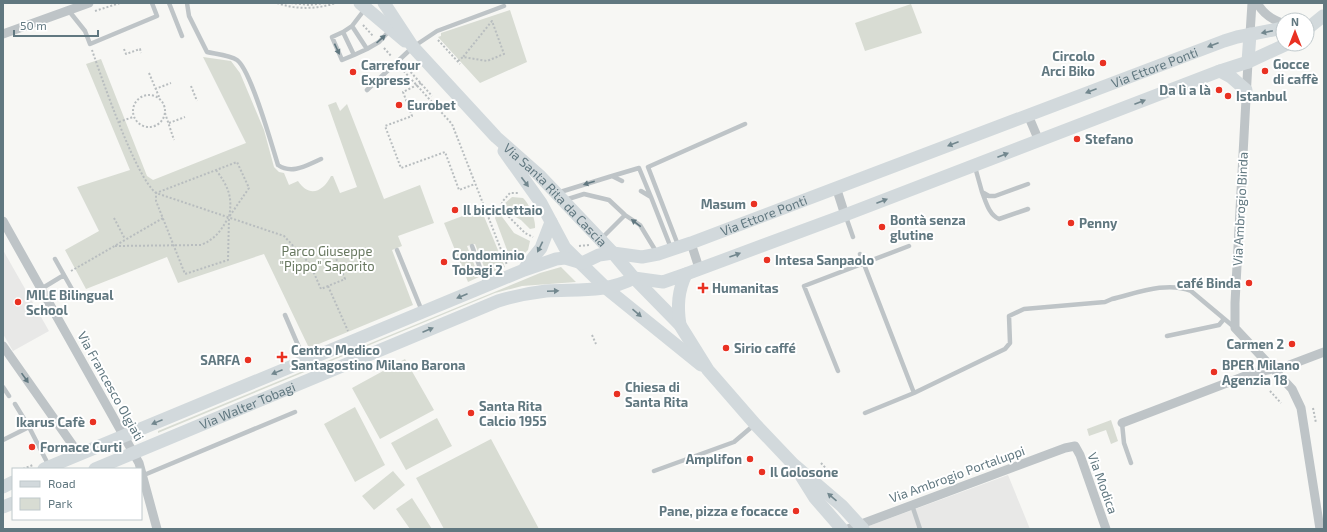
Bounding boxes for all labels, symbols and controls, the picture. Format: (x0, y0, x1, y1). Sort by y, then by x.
scale bar (14, 12, 98, 38)
north arrow (1275, 12, 1315, 52)
text: N (1291, 15, 1299, 28)
text: 50 m (20, 18, 47, 32)
one-way arrow (1260, 29, 1273, 35)
one-way arrow (376, 35, 386, 44)
one-way arrow (1206, 43, 1218, 49)
one-way arrow (334, 44, 340, 55)
street label: Via Ettore Ponti (1109, 44, 1200, 91)
place label: Circolo Arci Biko (1041, 48, 1095, 79)
place label: Gocce di caffè (1273, 56, 1318, 87)
place label: Carrefour Express (361, 57, 421, 88)
marker: Circolo Arci Biko (1098, 58, 1108, 68)
marker: Gocce di caffè (1260, 66, 1270, 76)
marker: Carrefour Express (348, 67, 358, 77)
place label: Da lì a là (1159, 82, 1211, 98)
marker: Da lì a là (1214, 85, 1224, 95)
place label: Istanbul (1236, 88, 1288, 104)
one-way arrow (1085, 89, 1097, 95)
marker: Istanbul (1223, 91, 1233, 101)
place label: Eurobet (407, 97, 456, 113)
one-way arrow (1135, 98, 1147, 104)
marker: Eurobet (394, 100, 404, 110)
place label: Stefano (1085, 131, 1134, 147)
marker: Stefano (1072, 134, 1082, 144)
street label: Via Santa Rita da Cascia (500, 140, 610, 250)
one-way arrow (946, 142, 958, 148)
one-way arrow (997, 151, 1009, 157)
street label: Via Ambrogio Binda (1229, 151, 1251, 267)
one-way arrow (521, 176, 529, 187)
one-way arrow (583, 180, 595, 186)
street label: Via Ettore Ponti (718, 192, 809, 239)
place label: Masum (701, 196, 746, 212)
one-way arrow (876, 198, 888, 204)
marker: Masum (749, 199, 759, 209)
place label: Il biciclettaio (463, 202, 543, 218)
marker: Il biciclettaio (450, 205, 460, 215)
place label: Bontà senza glutine (890, 212, 966, 243)
place label: Penny (1079, 215, 1118, 231)
marker: Penny (1066, 218, 1076, 228)
one-way arrow (630, 219, 641, 227)
marker: Bontà senza glutine (877, 222, 887, 232)
one-way arrow (537, 242, 543, 253)
park label: Parco Giuseppe "Pippo" Saporito (279, 243, 375, 274)
place label: Condominio Tobagi 2 (452, 247, 525, 278)
one-way arrow (730, 251, 742, 257)
place label: Intesa Sanpaolo (775, 252, 874, 268)
marker: Intesa Sanpaolo (762, 255, 772, 265)
marker: Condominio Tobagi 2 (439, 257, 449, 267)
place label: café Binda (1177, 275, 1241, 291)
marker: café Binda (1244, 278, 1254, 288)
place label: Humanitas (712, 280, 779, 296)
marker: Humanitas (697, 282, 709, 294)
place label: MILE Bilingual School (26, 287, 114, 318)
one-way arrow (547, 288, 560, 294)
one-way arrow (455, 293, 467, 299)
marker: MILE Bilingual School (13, 297, 23, 307)
one-way arrow (633, 308, 642, 317)
one-way arrow (422, 327, 433, 333)
street label: Via Francesco Olgiati (74, 329, 148, 443)
place label: Carmen 2 (1226, 336, 1284, 352)
marker: Carmen 2 (1287, 339, 1297, 349)
place label: Sirio caffé (734, 340, 796, 356)
place label: Centro Medico Santagostino Milano Barona (291, 342, 465, 373)
marker: Sirio caffé (721, 343, 731, 353)
marker: Centro Medico Santagostino Milano Barona (276, 351, 288, 363)
place label: SARFA (200, 352, 240, 368)
marker: SARFA (243, 355, 253, 365)
place label: BPER Milano Agenzia 18 (1222, 357, 1300, 388)
marker: BPER Milano Agenzia 18 (1209, 367, 1219, 377)
one-way arrow (272, 369, 283, 375)
one-way arrow (21, 373, 29, 383)
street label: Via Walter Tobagi (197, 378, 298, 433)
place label: Chiesa di Santa Rita (625, 379, 688, 410)
marker: Chiesa di Santa Rita (612, 389, 622, 399)
place label: Santa Rita Calcio 1955 (479, 398, 547, 429)
marker: Santa Rita Calcio 1955 (466, 408, 476, 418)
place label: Ikarus Cafè (16, 414, 85, 430)
marker: Ikarus Cafè (88, 417, 98, 427)
one-way arrow (150, 419, 162, 425)
place label: Fornace Curti (40, 439, 122, 455)
marker: Fornace Curti (27, 442, 37, 452)
street label: Via Ambrogio Portaluppi (887, 442, 1027, 506)
street label: Via Modica (1085, 450, 1121, 516)
place label: Amplifon (686, 451, 742, 467)
marker: Amplifon (745, 454, 755, 464)
place label: Il Golosone (770, 464, 838, 480)
marker: Il Golosone (757, 467, 767, 477)
legend (12, 468, 142, 520)
text: Road (48, 476, 76, 490)
one-way arrow (827, 492, 837, 501)
text: Park (48, 496, 73, 510)
place label: Pane, pizza e focacce (659, 503, 788, 519)
marker: Pane, pizza e focacce (791, 506, 801, 516)

